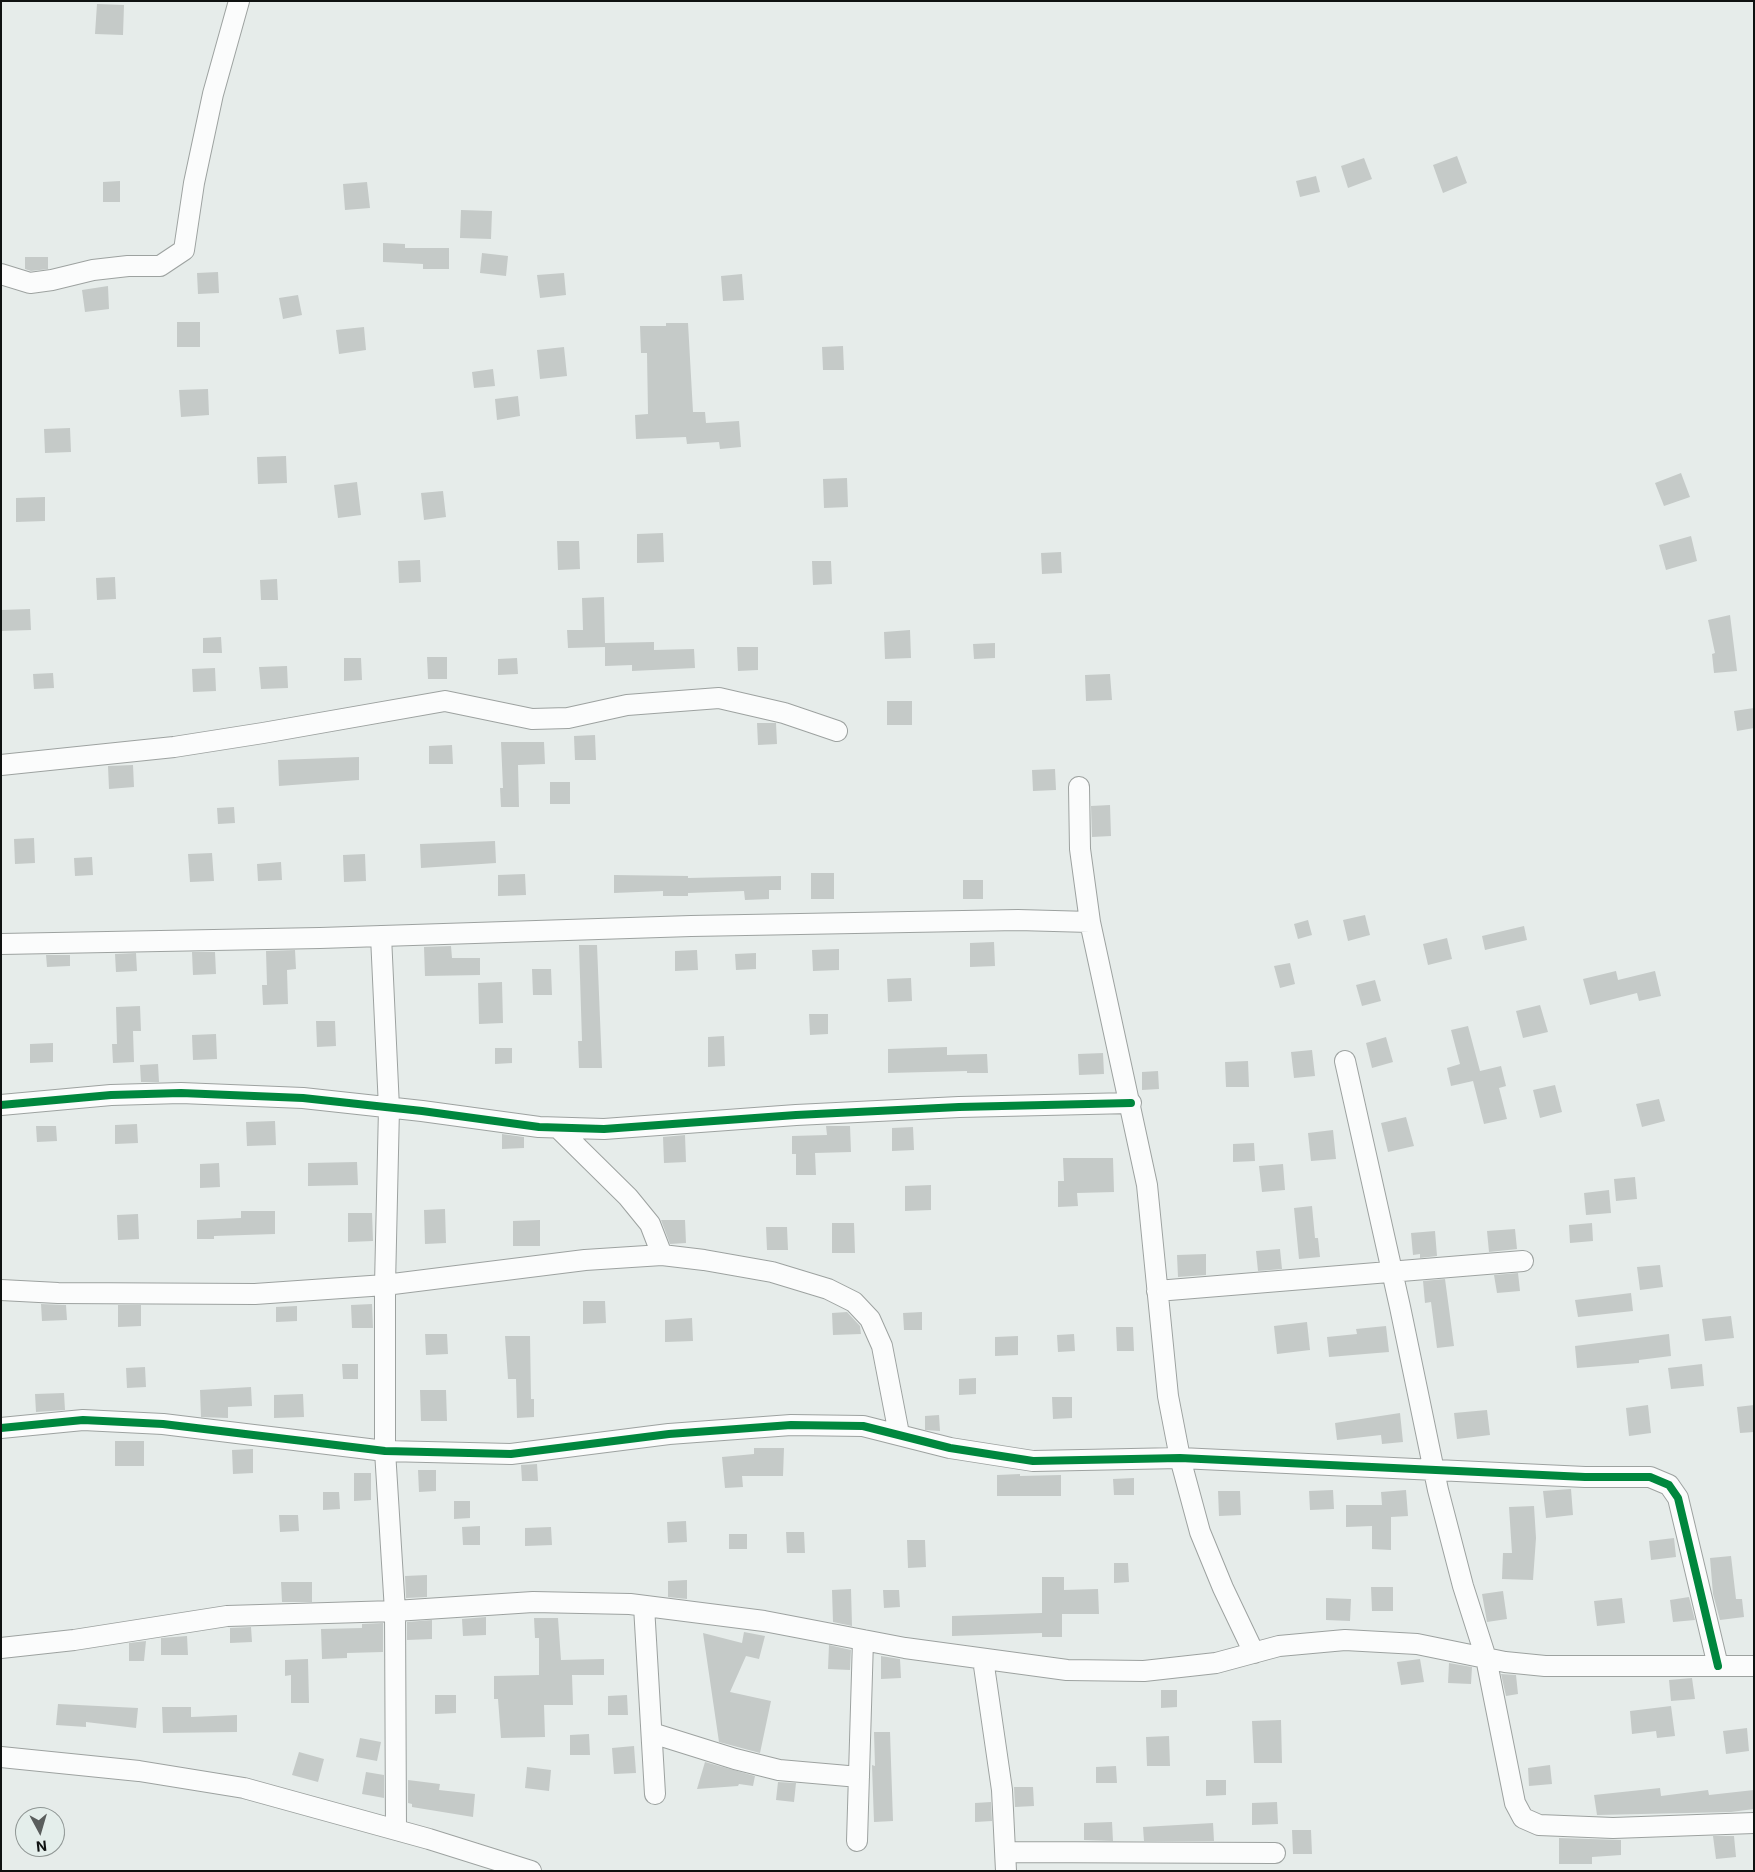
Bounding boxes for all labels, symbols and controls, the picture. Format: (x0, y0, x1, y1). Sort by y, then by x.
north arrow (15, 1807, 65, 1857)
text: N (35, 1837, 48, 1855)

